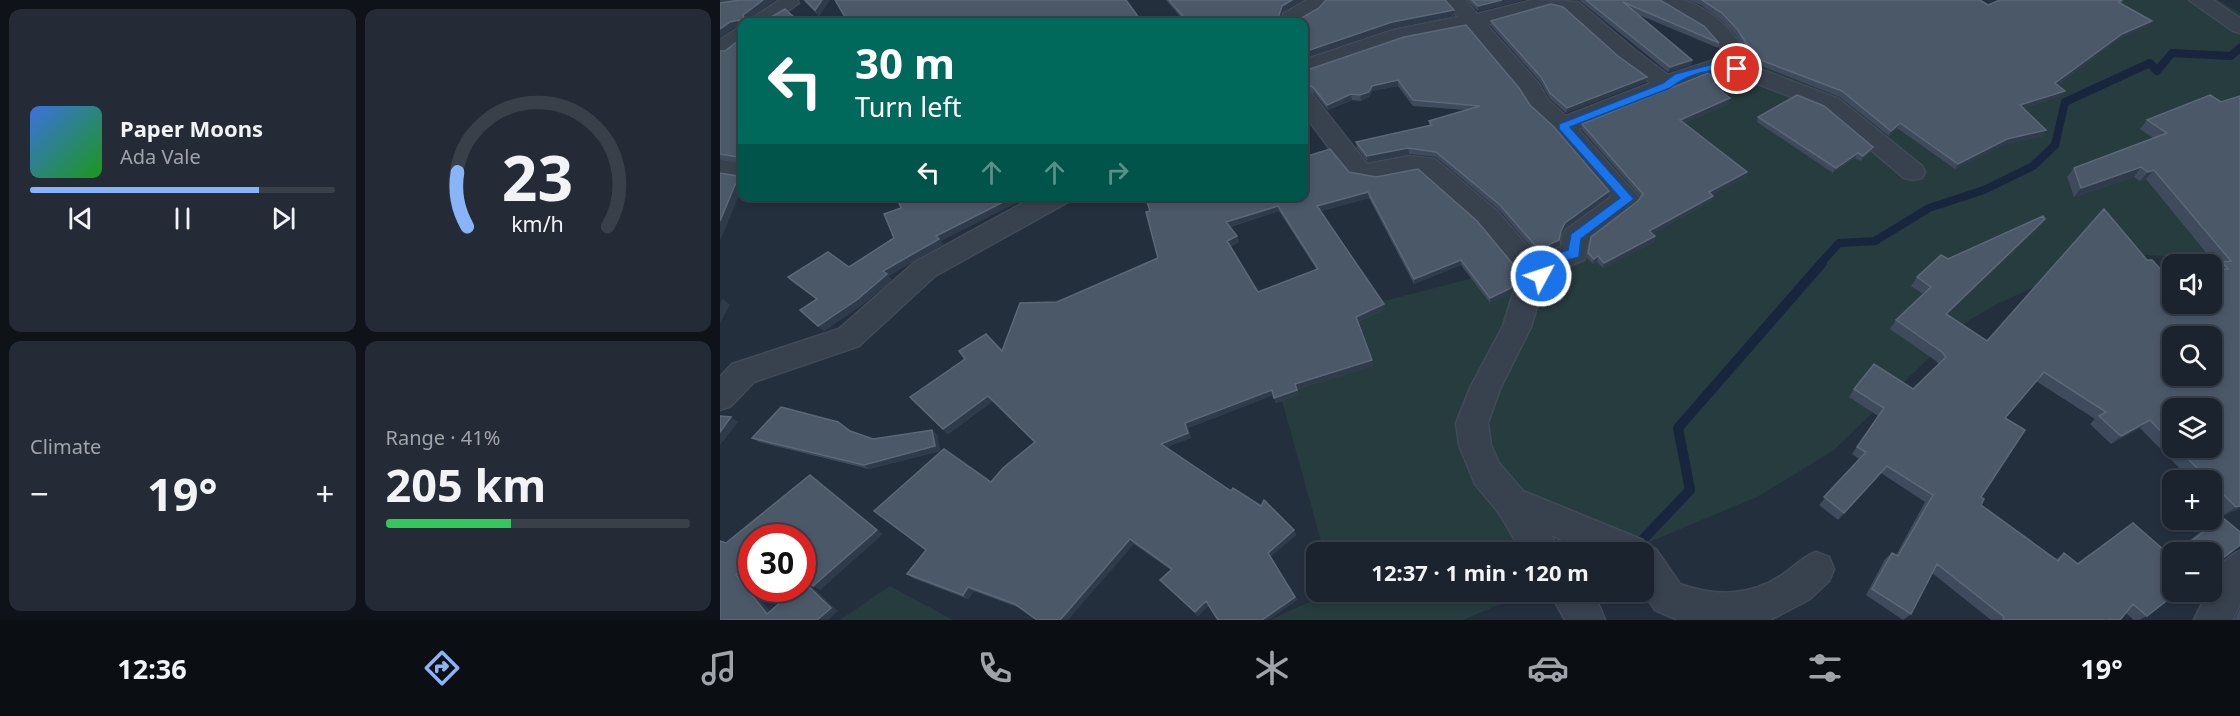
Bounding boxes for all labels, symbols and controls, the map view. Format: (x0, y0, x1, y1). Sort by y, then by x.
text: 30 m (855, 34, 955, 91)
icon: left (756, 42, 834, 120)
pin (1711, 43, 1762, 94)
icon: arrive (1720, 52, 1753, 85)
text: Turn left (855, 88, 961, 125)
text: Paper Moons (120, 113, 263, 143)
text: 23 (502, 135, 573, 220)
text: Ada Vale (120, 143, 201, 170)
icon: left (912, 156, 945, 189)
icon: ahead (975, 156, 1008, 189)
icon: ahead (1038, 156, 1071, 189)
icon: right (1101, 156, 1134, 189)
icon: previous (64, 202, 97, 235)
icon: pause (166, 202, 199, 235)
icon: next (267, 202, 300, 235)
text: km/h (511, 210, 564, 239)
position arrow (1509, 244, 1573, 308)
map controls (2162, 254, 2222, 602)
button: sound (2162, 254, 2222, 314)
button: search (2162, 326, 2222, 386)
button: layers (2162, 398, 2222, 458)
text: Range · 41% (386, 424, 500, 451)
text: Climate (30, 433, 101, 460)
text: 205 km (386, 454, 546, 515)
text: 19° (147, 463, 218, 524)
button: + (2162, 470, 2222, 530)
text: − (30, 471, 49, 516)
text: + (316, 471, 335, 516)
speed limit sign: 30 (738, 524, 816, 602)
button: − (2162, 542, 2222, 602)
text: 12:37 · 1 min · 120 m (1371, 557, 1589, 587)
icon: directions (421, 647, 463, 689)
icon: music (698, 647, 740, 689)
icon: phone (974, 647, 1016, 689)
icon: climate (1251, 647, 1293, 689)
icon: car (1527, 647, 1569, 689)
icon: filters (1804, 647, 1846, 689)
text: 12:36 (117, 650, 187, 687)
text: 19° (2080, 650, 2123, 687)

